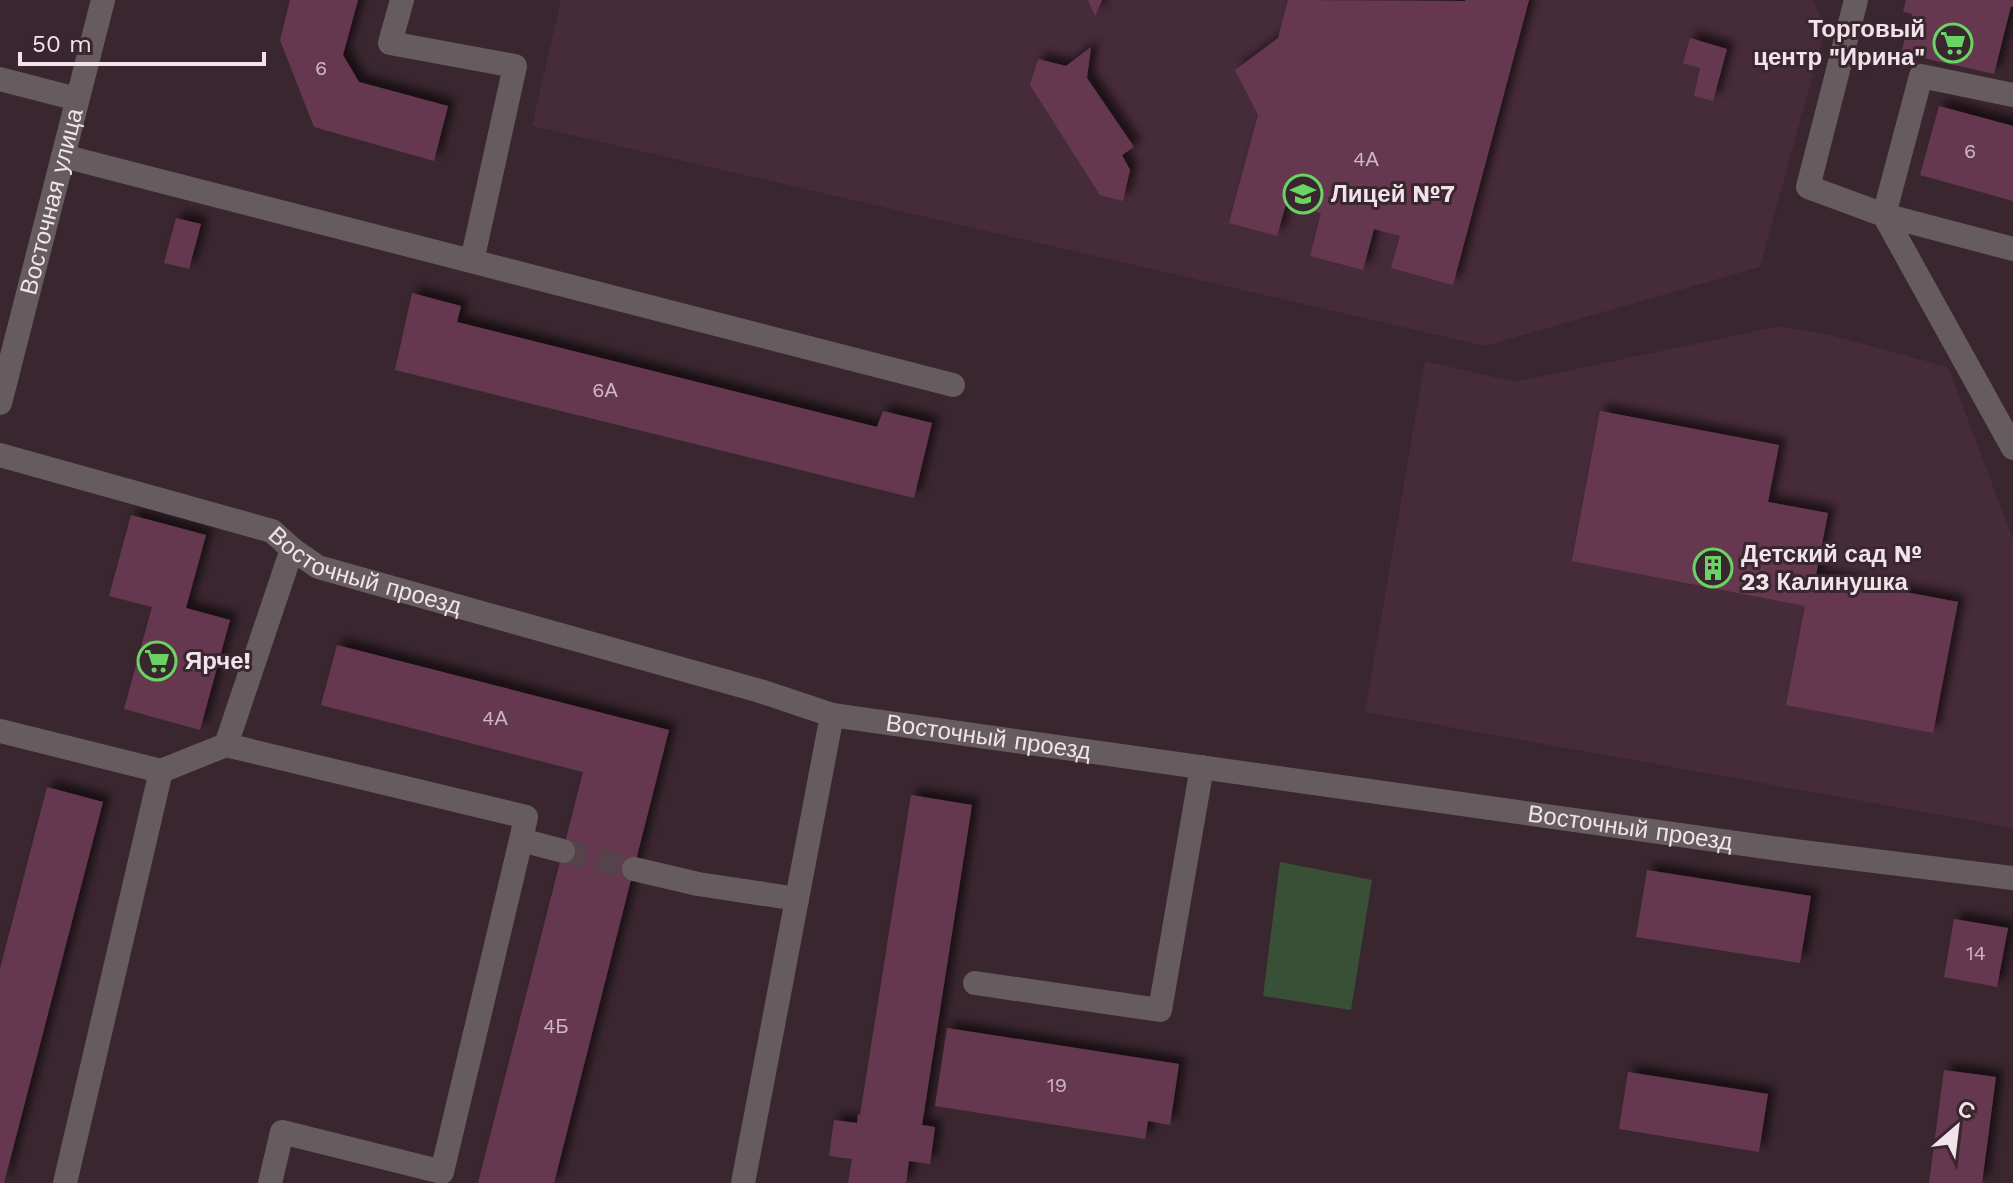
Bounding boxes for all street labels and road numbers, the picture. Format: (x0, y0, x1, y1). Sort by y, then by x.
street label: Восточная улица (14, 105, 89, 298)
street label: Восточный проезд (263, 521, 465, 621)
street label: Восточный проезд (884, 709, 1093, 765)
street label: Восточный проезд (1526, 800, 1734, 856)

